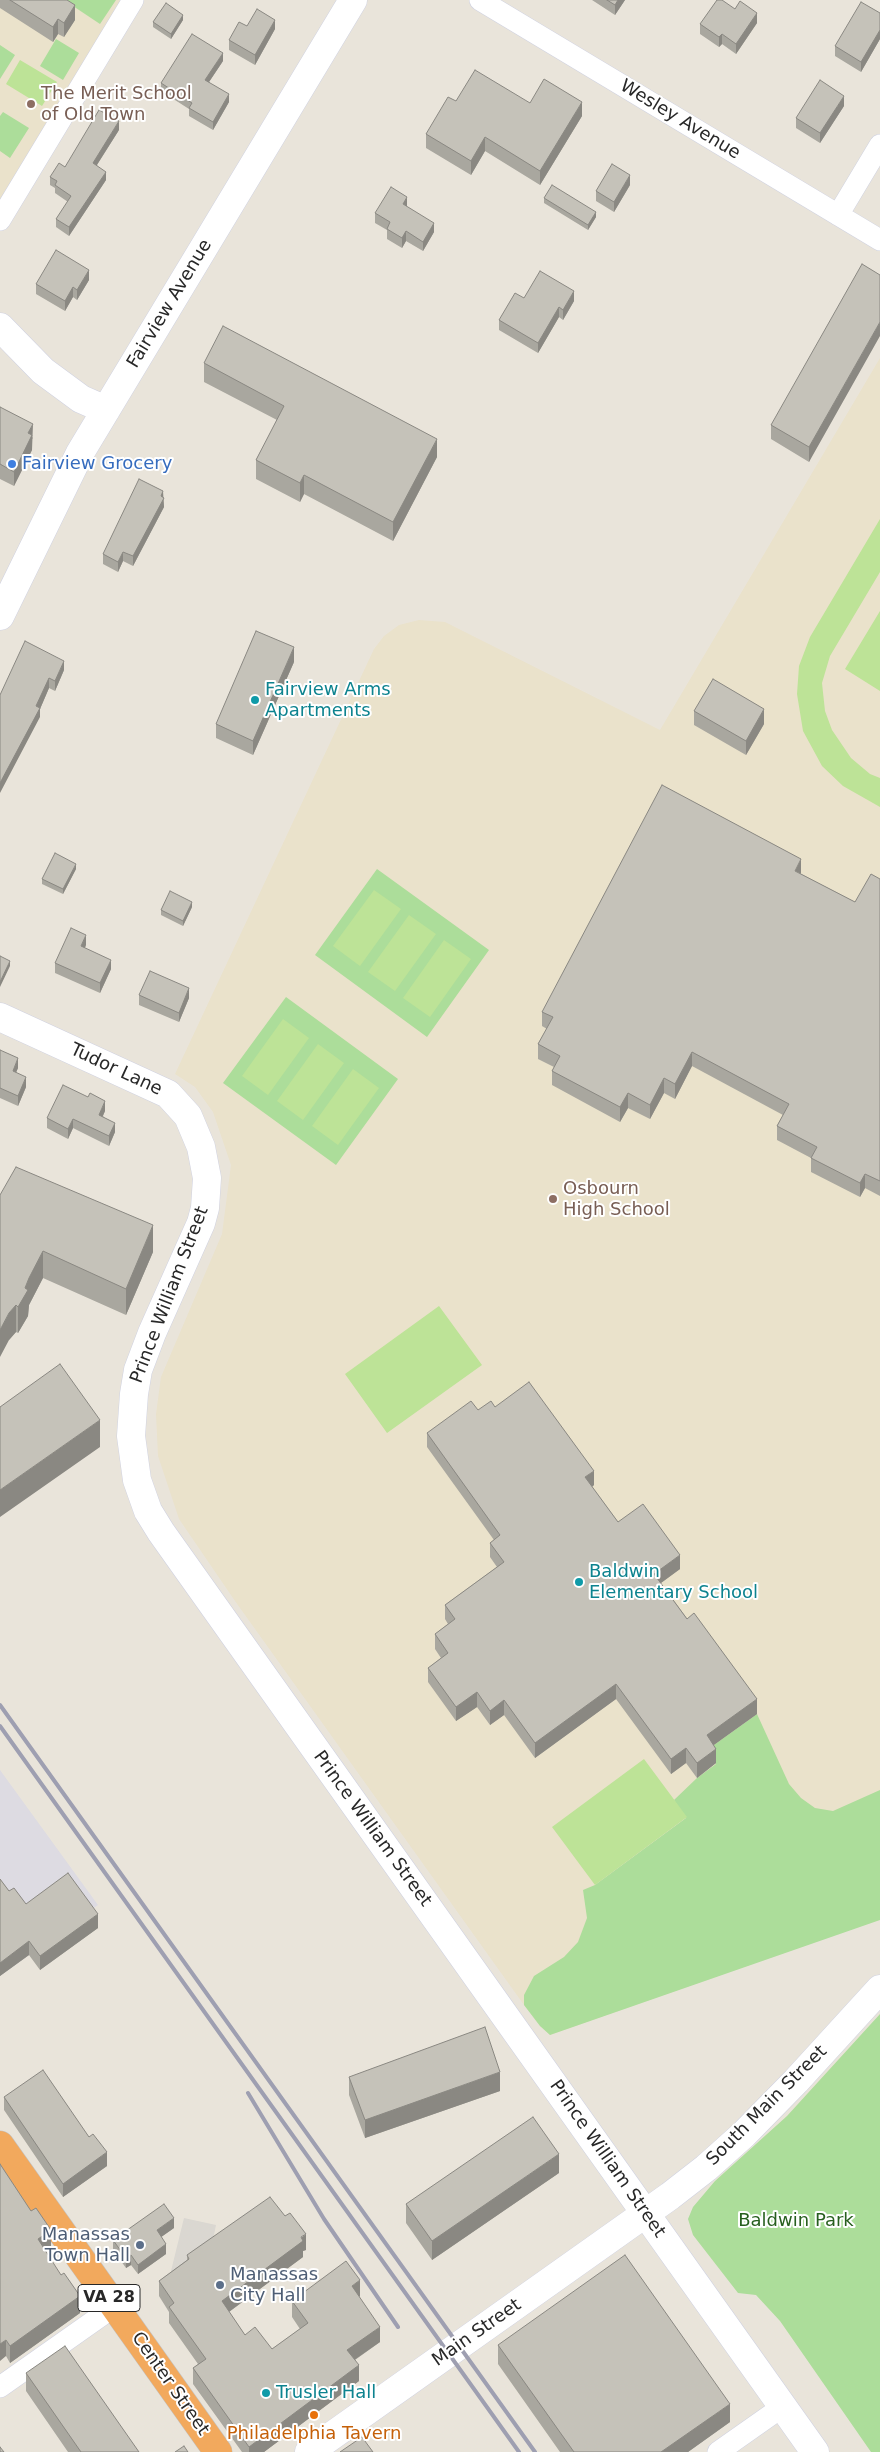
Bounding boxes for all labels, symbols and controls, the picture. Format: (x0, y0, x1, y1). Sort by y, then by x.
street label: Wesley Avenue (616, 76, 744, 164)
place label: The Merit School of Old Town (41, 83, 192, 126)
marker: The Merit School of Old Town (25, 98, 37, 110)
street label: Fairview Avenue (123, 236, 217, 372)
place label: Fairview Grocery (22, 453, 172, 475)
marker: Fairview Grocery (6, 458, 18, 470)
place label: Fairview Arms Apartments (265, 679, 391, 722)
marker: Fairview Arms Apartments (249, 694, 261, 706)
street label: Tudor Lane (67, 1039, 165, 1101)
place label: Osbourn High School (563, 1178, 670, 1220)
marker: Osbourn High School (547, 1193, 559, 1205)
street label: Prince William Street (126, 1204, 214, 1386)
place label: Baldwin Elementary School (589, 1561, 758, 1604)
marker: Baldwin Elementary School (573, 1576, 585, 1588)
street label: Prince William Street (308, 1747, 436, 1911)
street label: South Main Street (702, 2041, 832, 2171)
street label: Prince William Street (544, 2076, 670, 2242)
park label: Baldwin Park (738, 2210, 854, 2232)
place label: Manassas Town Hall (42, 2224, 130, 2266)
marker: Manassas Town Hall (134, 2239, 146, 2251)
place label: Manassas City Hall (230, 2264, 318, 2306)
marker: Manassas City Hall (214, 2279, 226, 2291)
road number: VA 28 (78, 2284, 140, 2312)
street label: Main Street (428, 2295, 526, 2371)
street label: Center Street (126, 2328, 214, 2440)
place label: Trusler Hall (276, 2382, 376, 2404)
marker: Trusler Hall (260, 2387, 272, 2399)
marker: Philadelphia Tavern (308, 2409, 320, 2421)
place label: Philadelphia Tavern (227, 2423, 401, 2445)

